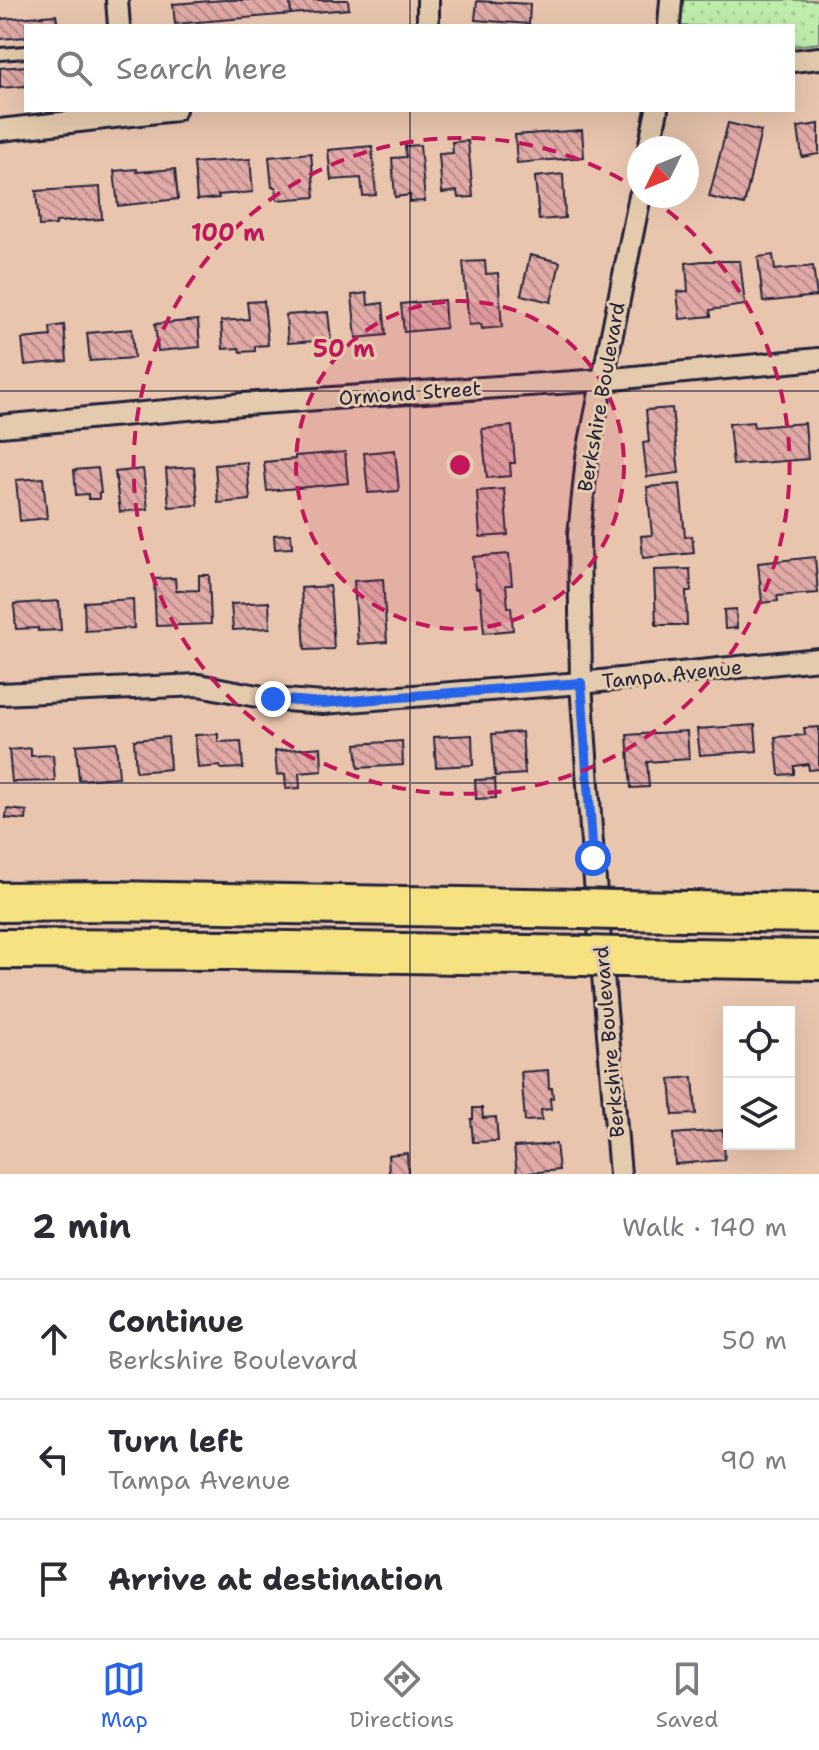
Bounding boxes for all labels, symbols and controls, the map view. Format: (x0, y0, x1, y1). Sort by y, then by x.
search box (24, 24, 795, 112)
icon: search (52, 46, 96, 90)
text: Search here (116, 48, 287, 89)
north arrow (627, 136, 699, 208)
text: 100 m (191, 217, 265, 249)
street label: Berkshire Boulevard (572, 300, 631, 494)
text: 50 m (313, 333, 375, 365)
street label: Ormond Street (338, 375, 482, 411)
centre of rings (446, 451, 474, 479)
street label: Tampa Avenue (601, 654, 743, 694)
route end (255, 681, 291, 717)
route start (575, 840, 611, 876)
street label: Berkshire Boulevard (588, 945, 630, 1139)
map controls (723, 1006, 795, 1150)
button: locate (723, 1006, 795, 1078)
button: layers (723, 1078, 795, 1150)
text: 2 min (32, 1203, 131, 1249)
text: Walk · 140 m (622, 1209, 787, 1244)
text: Continue (108, 1301, 244, 1342)
icon: ahead (32, 1317, 76, 1361)
text: 50 m (722, 1322, 787, 1357)
text: Berkshire Boulevard (108, 1342, 358, 1377)
text: Turn left (108, 1421, 243, 1462)
icon: left (32, 1437, 76, 1481)
text: 90 m (720, 1442, 787, 1477)
text: Tampa Avenue (108, 1462, 291, 1497)
icon: arrive (32, 1557, 76, 1601)
text: Arrive at destination (108, 1559, 443, 1600)
tab: Map (101, 1657, 148, 1734)
tab: Directions (349, 1657, 454, 1734)
tab: Saved (656, 1657, 718, 1734)

